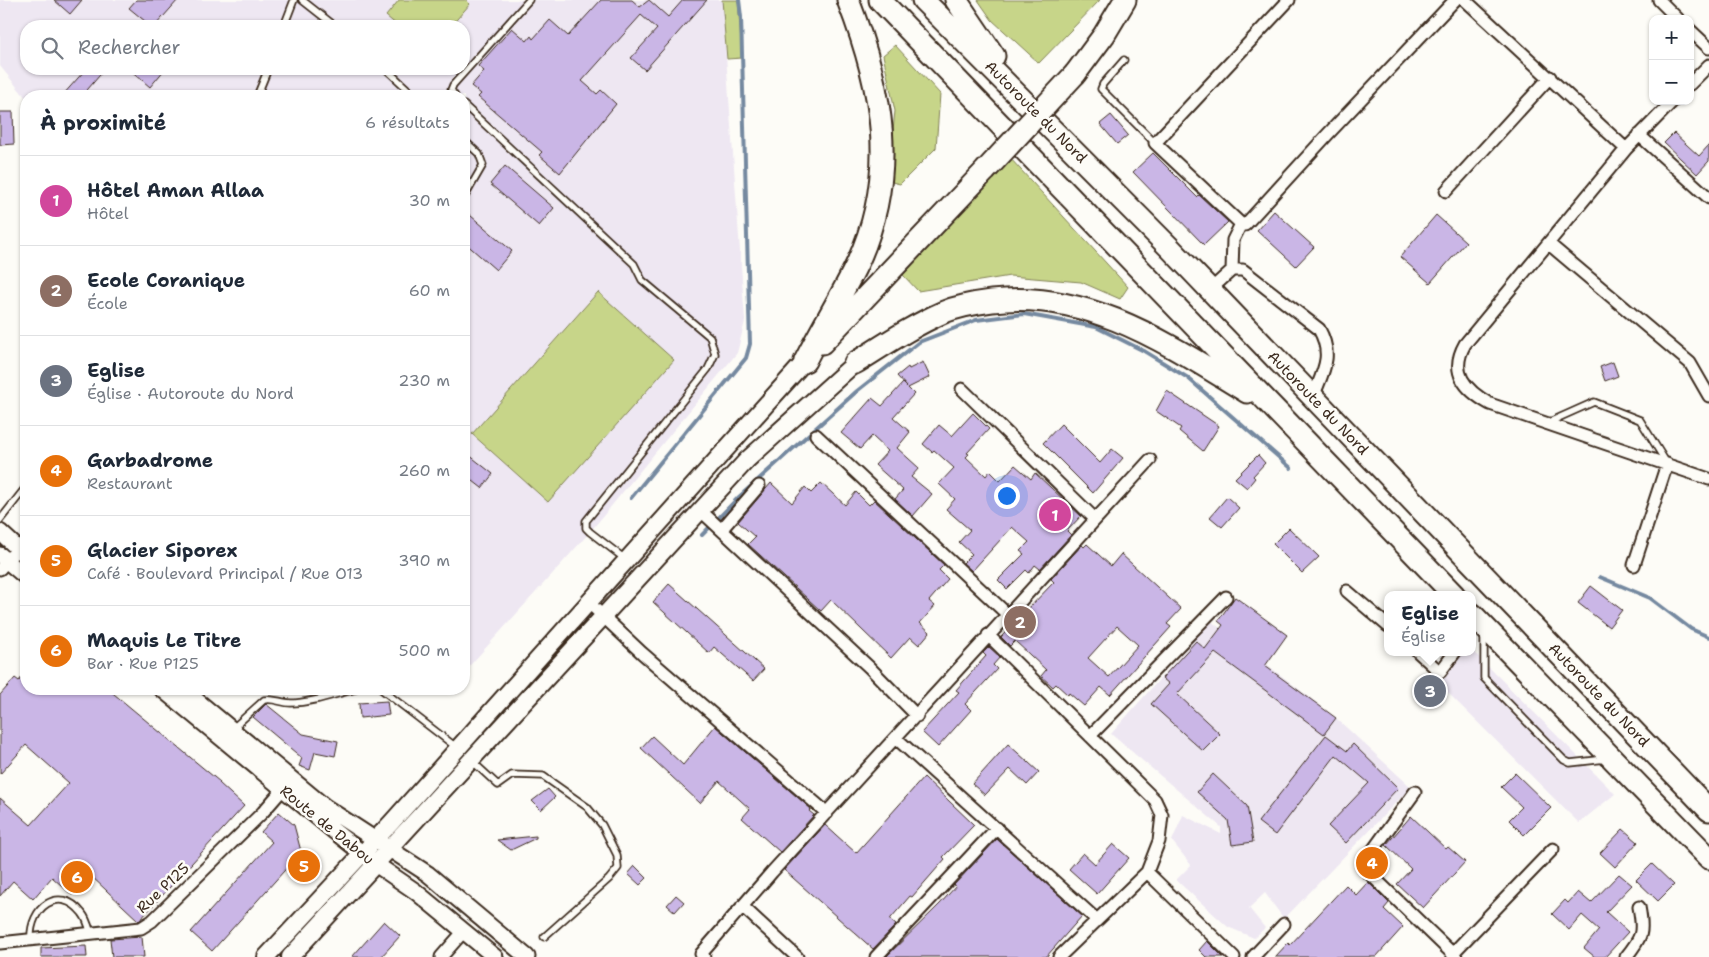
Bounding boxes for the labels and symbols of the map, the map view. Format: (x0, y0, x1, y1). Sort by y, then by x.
street label: Autoroute du Nord (980, 56, 1092, 168)
street label: Autoroute du Nord (1263, 347, 1373, 460)
your location (994, 483, 1020, 509)
pin: 1 (1039, 496, 1071, 534)
pin: 2 (1004, 603, 1036, 641)
street label: Autoroute du Nord (1544, 639, 1654, 752)
pin: 3 (1414, 672, 1446, 710)
street label: Route de Dabou (276, 781, 378, 869)
pin: 4 (1356, 844, 1388, 882)
pin: 5 (288, 847, 320, 885)
pin: 6 (61, 858, 93, 896)
street label: Rue P125 (132, 858, 194, 918)

